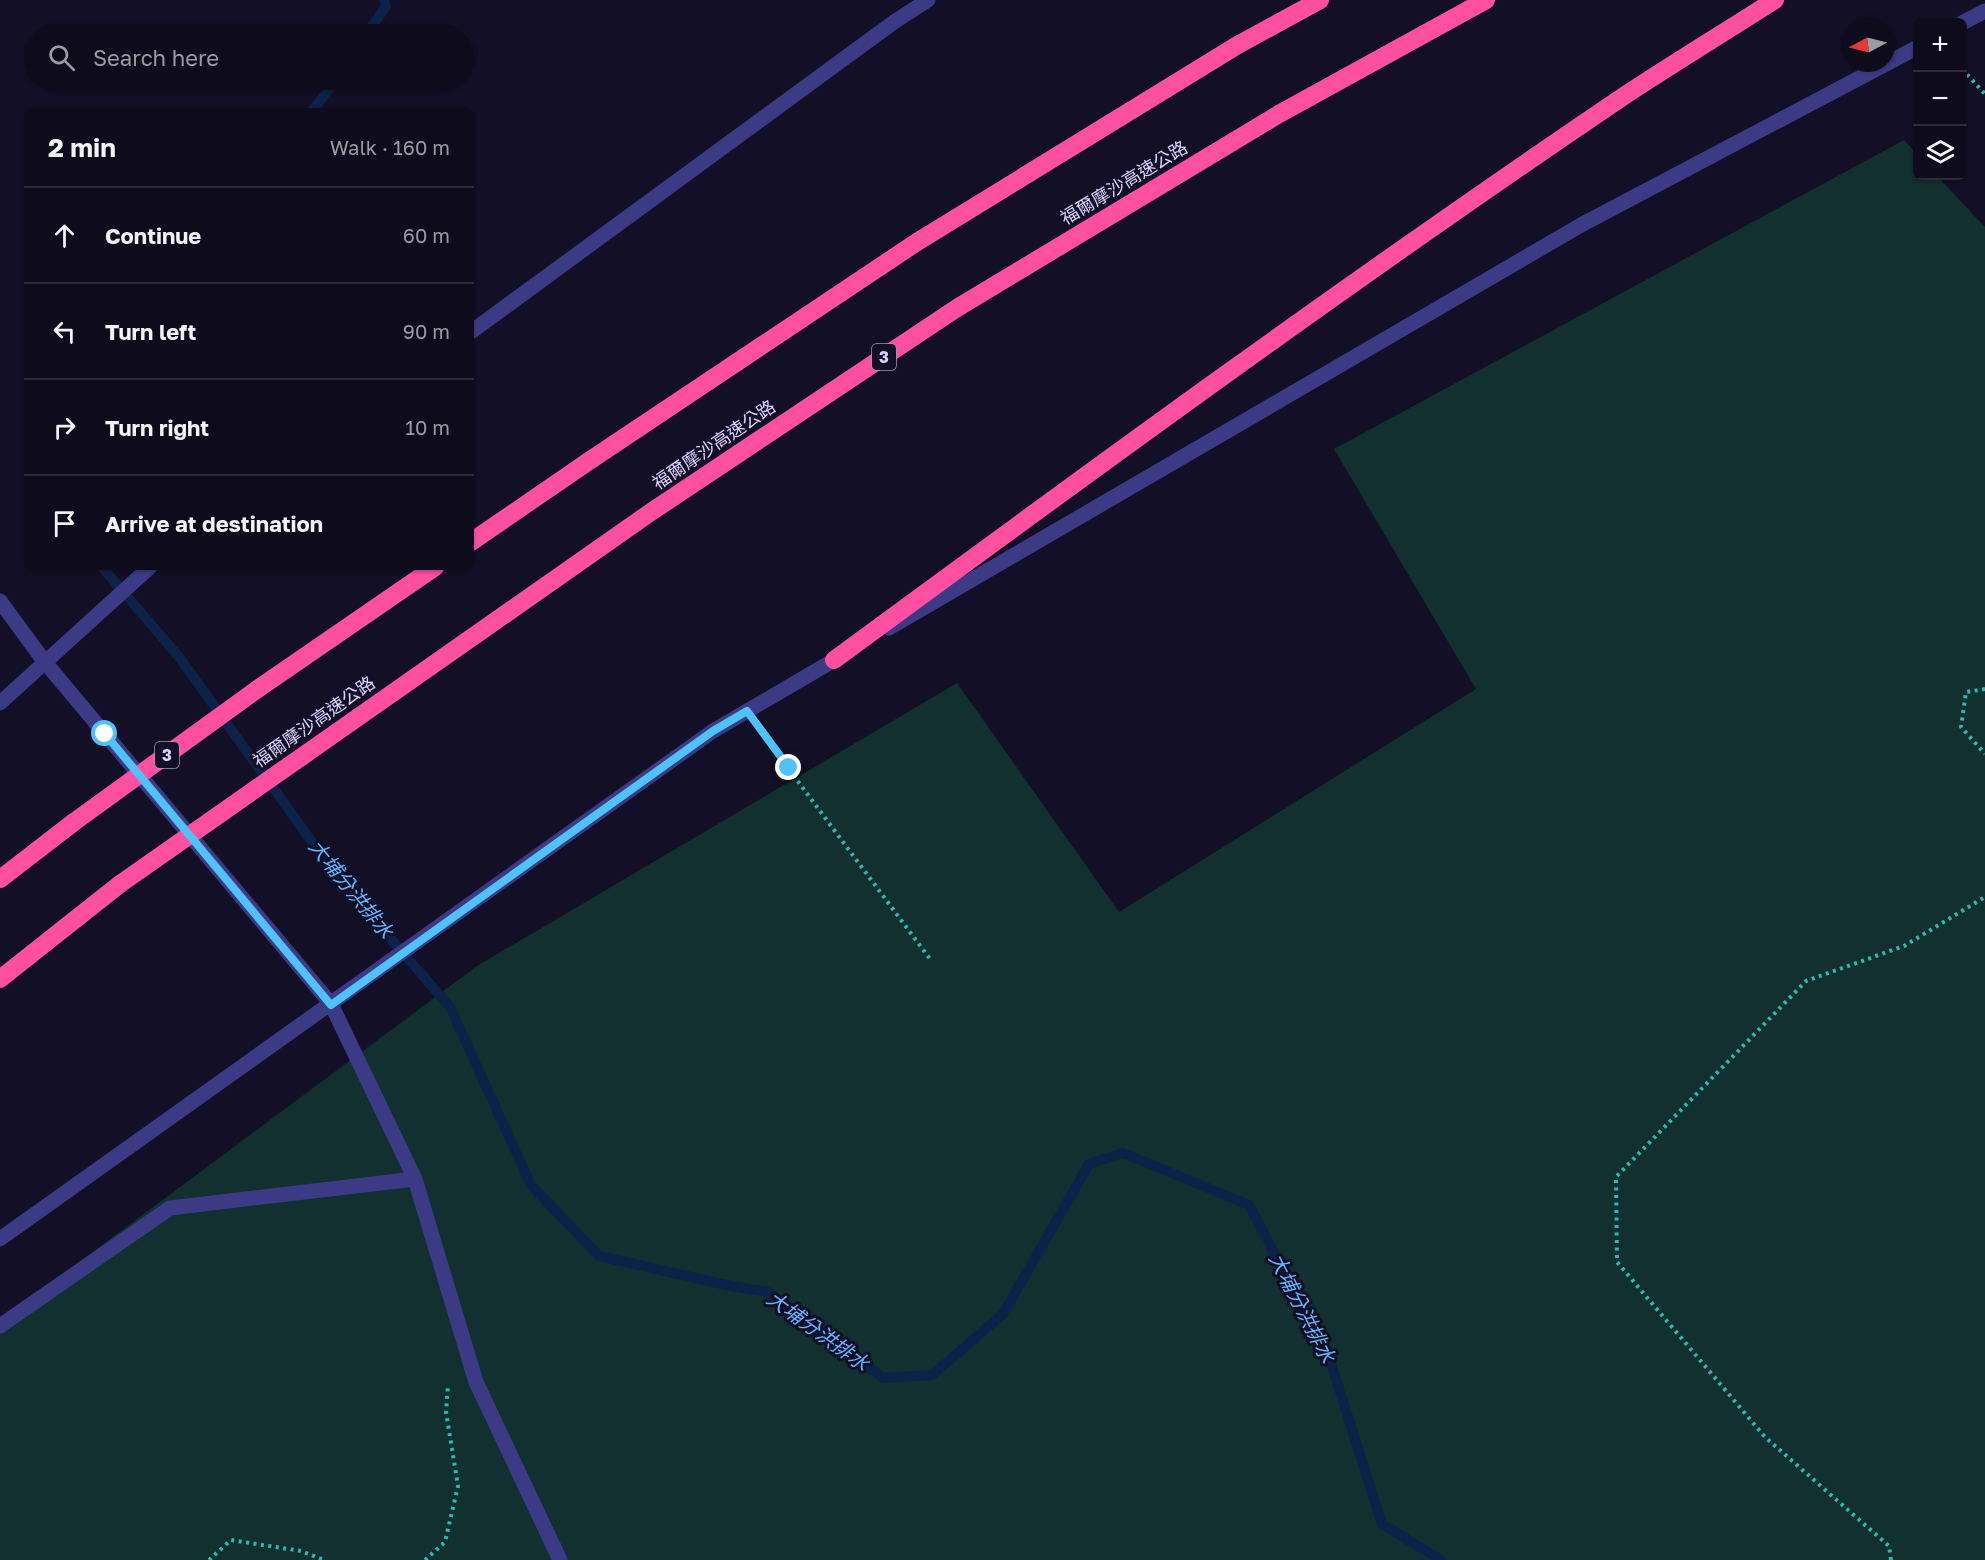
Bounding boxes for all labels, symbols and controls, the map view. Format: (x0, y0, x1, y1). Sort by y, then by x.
north arrow (1841, 18, 1895, 72)
map controls (1913, 18, 1967, 180)
button: + (1913, 18, 1967, 72)
search box (24, 24, 474, 90)
icon: search (45, 41, 78, 74)
text: Search here (93, 44, 219, 71)
button: − (1913, 72, 1967, 126)
button: layers (1913, 126, 1967, 180)
text: 2 min (48, 132, 116, 163)
text: Walk · 160 m (330, 135, 450, 159)
street label: 福爾摩沙高速公路 (1056, 136, 1191, 229)
icon: ahead (48, 219, 81, 252)
text: Continue (105, 222, 201, 249)
text: 60 m (403, 223, 450, 247)
icon: left (48, 315, 81, 348)
text: Turn left (105, 318, 196, 345)
text: 90 m (403, 319, 450, 343)
road number: 3 (872, 344, 896, 370)
street label: 福爾摩沙高速公路 (648, 395, 779, 494)
icon: right (48, 411, 81, 444)
text: Turn right (105, 414, 209, 441)
text: 10 m (405, 415, 450, 439)
icon: arrive (48, 507, 81, 540)
text: Arrive at destination (105, 510, 323, 537)
street label: 福爾摩沙高速公路 (248, 671, 379, 771)
route start (91, 720, 117, 746)
road number: 3 (155, 742, 179, 768)
route end (775, 754, 801, 780)
water label: 大埔分洪排水 (305, 834, 399, 943)
water label: 大埔分洪排水 (1265, 1249, 1341, 1367)
water label: 大埔分洪排水 (763, 1285, 875, 1376)

